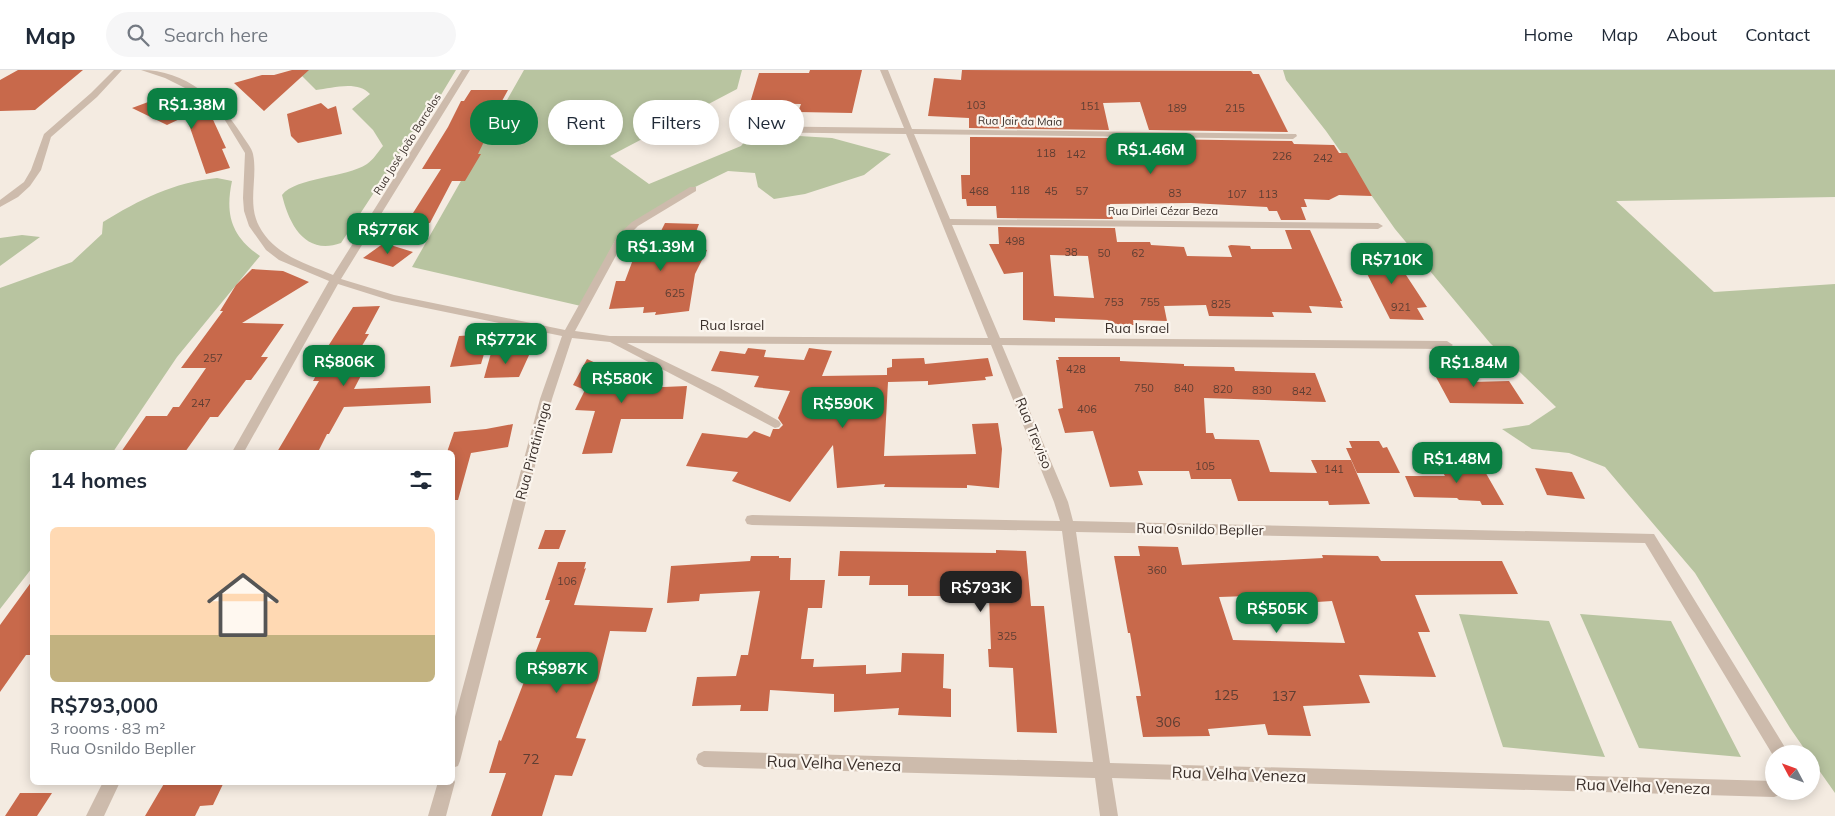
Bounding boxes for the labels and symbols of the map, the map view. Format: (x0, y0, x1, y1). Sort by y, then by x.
pin: R$1.38M (146, 88, 238, 130)
street label: Rua José João Barcelos (370, 91, 444, 197)
house number: 103 (966, 98, 986, 112)
house number: 151 (1080, 99, 1100, 113)
house number: 189 (1167, 101, 1187, 115)
house number: 215 (1225, 101, 1245, 115)
street label: Rua Jair da Maia (978, 113, 1062, 129)
pin: R$1.46M (1105, 132, 1197, 175)
house number: 118 (1036, 146, 1056, 160)
house number: 142 (1066, 147, 1086, 161)
house number: 226 (1272, 149, 1292, 163)
house number: 242 (1313, 151, 1333, 165)
house number: 118 (1010, 183, 1030, 197)
house number: 468 (969, 184, 989, 198)
house number: 45 (1044, 184, 1058, 198)
house number: 57 (1075, 184, 1089, 198)
house number: 83 (1168, 186, 1182, 200)
house number: 107 (1227, 187, 1247, 201)
house number: 113 (1258, 187, 1278, 201)
street label: Rua Dirlei Cézar Beza (1108, 204, 1218, 218)
pin: R$776K (347, 212, 429, 255)
pin: R$1.39M (615, 230, 707, 272)
house number: 498 (1005, 234, 1025, 248)
pin: R$710K (1351, 242, 1433, 285)
house number: 38 (1064, 245, 1078, 259)
house number: 50 (1097, 246, 1111, 260)
house number: 62 (1131, 246, 1145, 260)
house number: 625 (665, 286, 685, 300)
house number: 753 (1104, 295, 1124, 309)
house number: 755 (1140, 295, 1160, 309)
house number: 825 (1211, 297, 1231, 311)
house number: 921 (1391, 300, 1411, 314)
street label: Rua Israel (700, 316, 764, 334)
street label: Rua Israel (1105, 319, 1169, 337)
pin: R$772K (465, 322, 547, 365)
pin: R$806K (303, 344, 385, 387)
pin: R$1.84M (1428, 346, 1520, 388)
house number: 257 (203, 351, 223, 365)
pin: R$580K (581, 362, 663, 404)
house number: 428 (1066, 362, 1086, 376)
house number: 750 (1134, 381, 1154, 395)
house number: 840 (1174, 381, 1194, 395)
house number: 820 (1213, 382, 1233, 396)
house number: 830 (1252, 383, 1272, 397)
house number: 842 (1292, 384, 1312, 398)
pin: R$590K (802, 386, 884, 429)
street label: Rua Treviso (1012, 395, 1056, 471)
house number: 247 (191, 396, 211, 410)
street label: Rua Piratininga (511, 400, 555, 502)
house number: 406 (1077, 402, 1097, 416)
pin: R$1.48M (1411, 442, 1503, 484)
house number: 105 (1195, 459, 1215, 473)
house number: 141 (1324, 462, 1344, 476)
street label: Rua Osnildo Bepller (1136, 519, 1265, 539)
house number: 360 (1147, 563, 1167, 577)
pin: R$793K (940, 570, 1022, 613)
house number: 106 (557, 574, 577, 588)
pin: R$505K (1236, 592, 1318, 634)
house number: 325 (997, 629, 1017, 643)
pin: R$987K (516, 652, 598, 694)
house number: 125 (1213, 686, 1239, 704)
house number: 137 (1271, 687, 1297, 705)
house number: 306 (1155, 713, 1181, 731)
north arrow (1765, 745, 1820, 800)
house number: 72 (523, 750, 539, 768)
street label: Rua Velha Veneza (766, 751, 902, 775)
street label: Rua Velha Veneza (1171, 762, 1307, 786)
street label: Rua Velha Veneza (1575, 774, 1711, 798)

